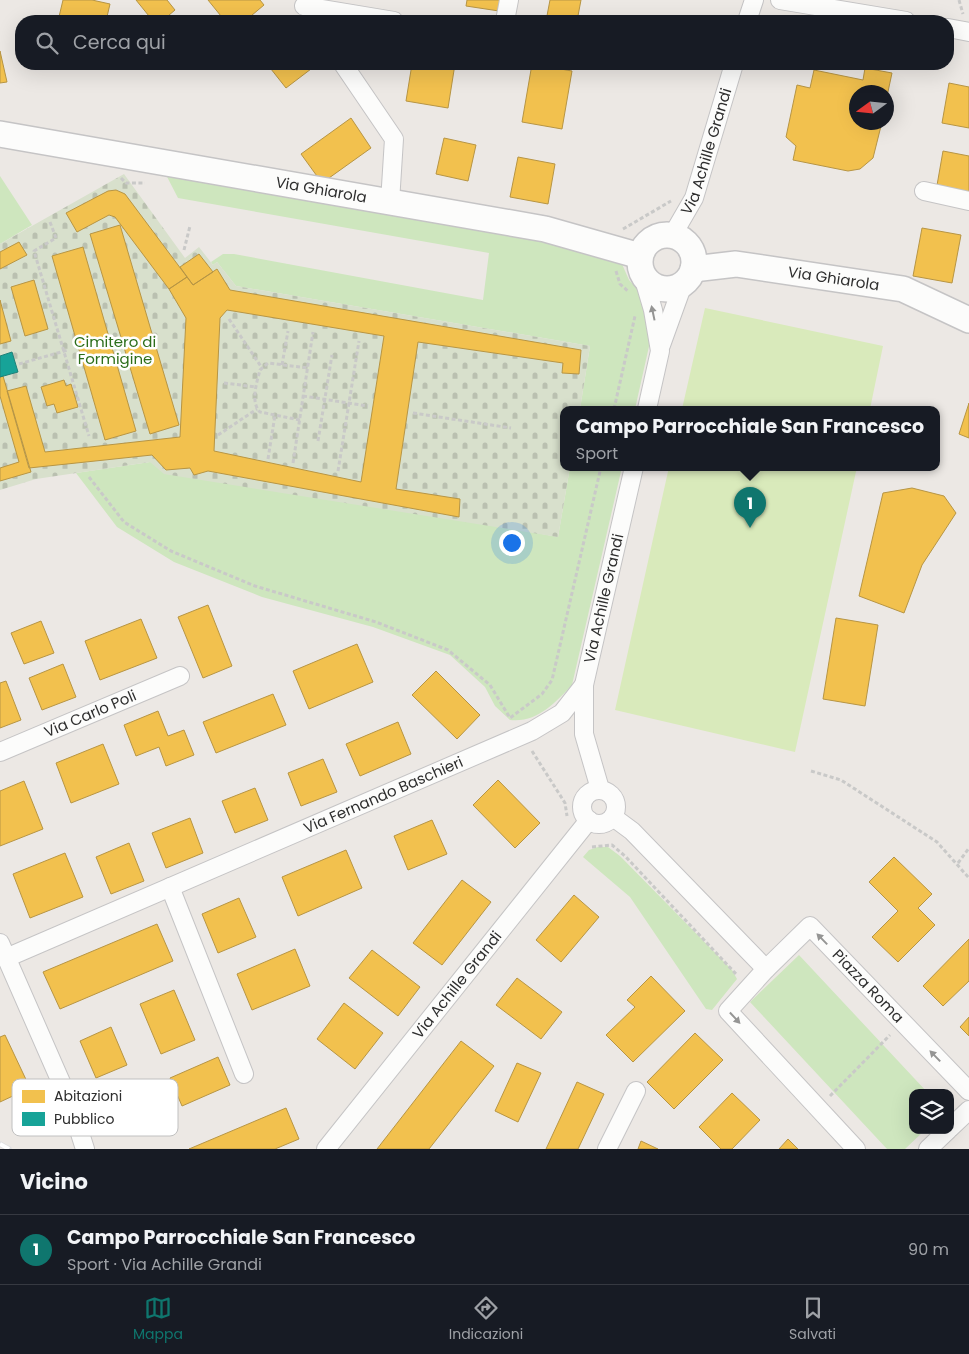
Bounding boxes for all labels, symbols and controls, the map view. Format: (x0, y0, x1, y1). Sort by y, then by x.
search box (15, 15, 954, 70)
icon: search (33, 29, 61, 57)
text: Cerca qui (73, 29, 166, 56)
street label: Via Achille Grandi (675, 85, 736, 219)
north arrow (849, 85, 894, 130)
street label: Via Ghiarola (274, 171, 368, 208)
street label: Via Ghiarola (787, 261, 881, 295)
one-way arrow (649, 305, 657, 321)
park label: Cimitero di Formigine (74, 331, 156, 369)
popup (560, 406, 940, 471)
text: Campo Parrocchiale San Francesco (576, 413, 924, 440)
text: Sport (576, 442, 618, 465)
pin: 1 (734, 487, 766, 528)
your location (499, 530, 525, 556)
street label: Via Achille Grandi (578, 532, 628, 665)
street label: Via Carlo Poli (41, 685, 139, 742)
street label: Via Fernando Baschieri (300, 751, 466, 838)
street label: Via Achille Grandi (407, 926, 506, 1043)
one-way arrow (816, 933, 828, 945)
street label: Piazza Roma (828, 944, 909, 1027)
one-way arrow (729, 1012, 741, 1024)
one-way arrow (929, 1050, 941, 1062)
legend (12, 1079, 178, 1136)
text: Abitazioni (54, 1086, 122, 1106)
map controls (909, 1089, 954, 1134)
button: layers (909, 1089, 954, 1134)
text: Pubblico (54, 1109, 114, 1129)
text: Vicino (20, 1167, 88, 1196)
text: Campo Parrocchiale San Francesco (67, 1224, 415, 1251)
text: 1 (33, 1238, 39, 1261)
text: 90 m (908, 1238, 949, 1261)
text: Sport · Via Achille Grandi (67, 1253, 262, 1276)
tab: Mappa (133, 1294, 183, 1345)
tab: Indicazioni (449, 1294, 523, 1345)
tab: Salvati (789, 1294, 836, 1345)

